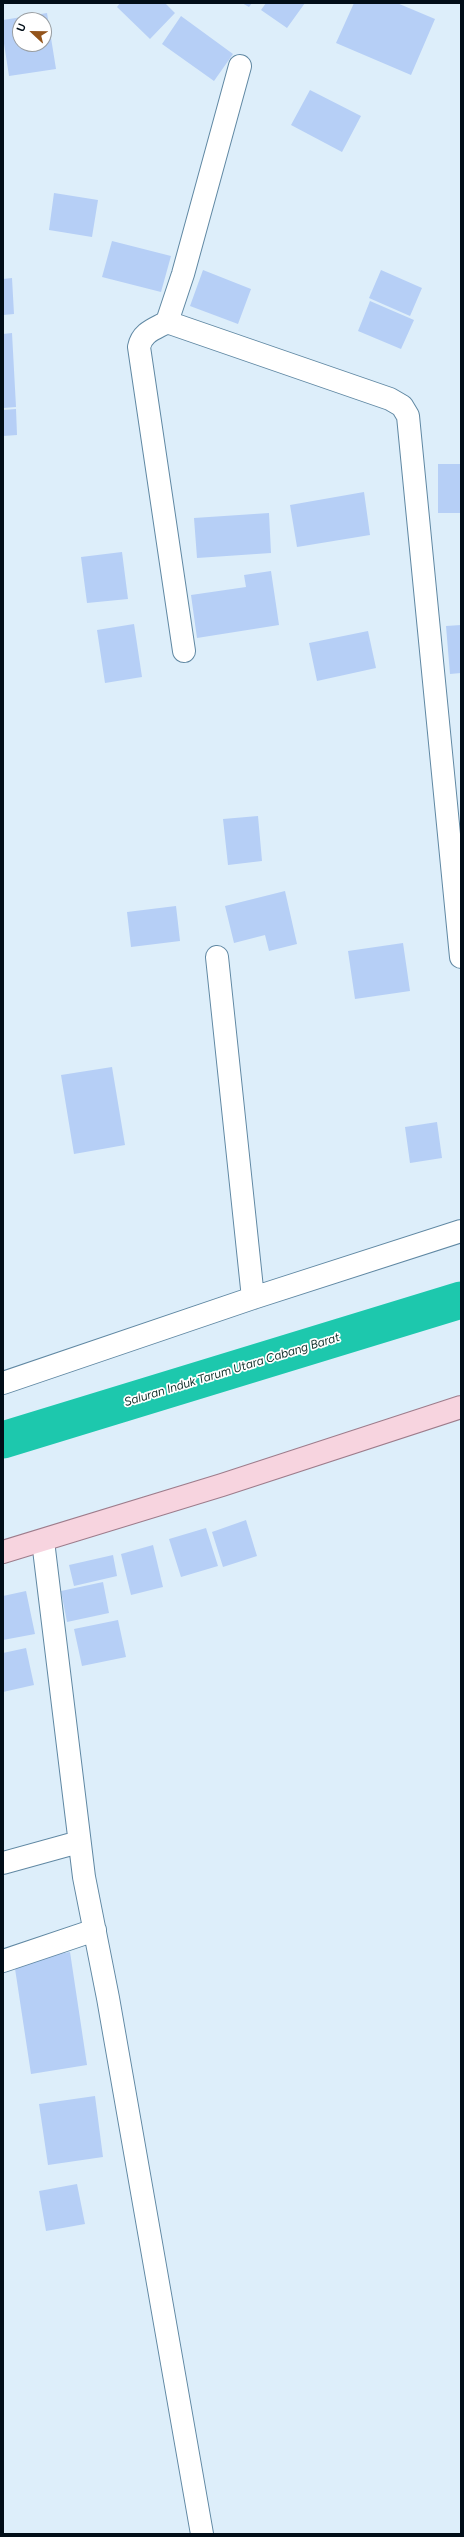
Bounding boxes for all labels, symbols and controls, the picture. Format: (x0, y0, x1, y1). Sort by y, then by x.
north arrow (12, 12, 52, 52)
text: U (14, 22, 29, 34)
water label: Saluran Induk Tarum Utara Cabang Barat (122, 1330, 342, 1410)

